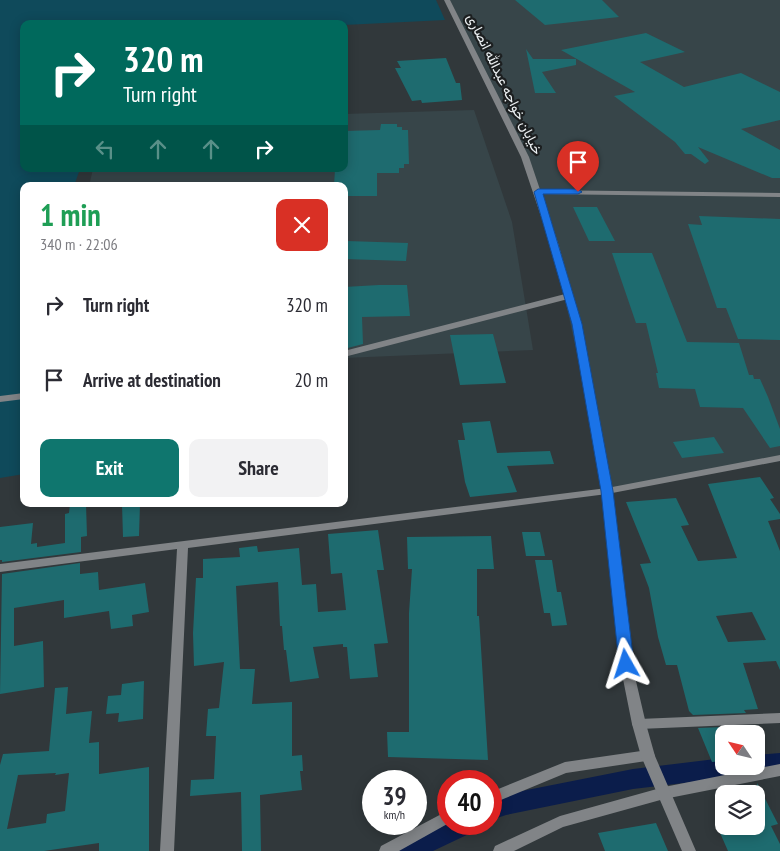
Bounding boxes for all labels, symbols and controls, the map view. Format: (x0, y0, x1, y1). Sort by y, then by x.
street label: خیابان خواجه عبدالله انصاری (463, 11, 547, 157)
text: 320 m (123, 36, 204, 82)
icon: right (40, 40, 105, 105)
text: Turn right (123, 80, 197, 108)
icon: left (91, 135, 119, 163)
icon: ahead (144, 135, 172, 163)
icon: ahead (197, 135, 225, 163)
icon: right (250, 135, 278, 163)
pin (557, 141, 599, 192)
icon: arrive (564, 148, 592, 176)
text: 1 min (40, 195, 101, 234)
button: close (276, 199, 328, 251)
text: 340 m · 22:06 (40, 234, 118, 254)
icon: right (40, 291, 68, 319)
text: Turn right (83, 293, 149, 317)
text: 320 m (286, 293, 328, 317)
icon: arrive (40, 366, 68, 394)
text: Arrive at destination (83, 368, 221, 392)
text: 20 m (295, 368, 328, 392)
button: Exit (40, 439, 179, 497)
button: Share (189, 439, 328, 497)
position arrow (599, 637, 651, 689)
north arrow (715, 725, 765, 775)
map controls (715, 725, 765, 835)
speed limit sign: 40 (437, 770, 502, 835)
text: 39 (383, 780, 406, 812)
button: layers (715, 785, 765, 835)
text: km/h (384, 807, 405, 822)

